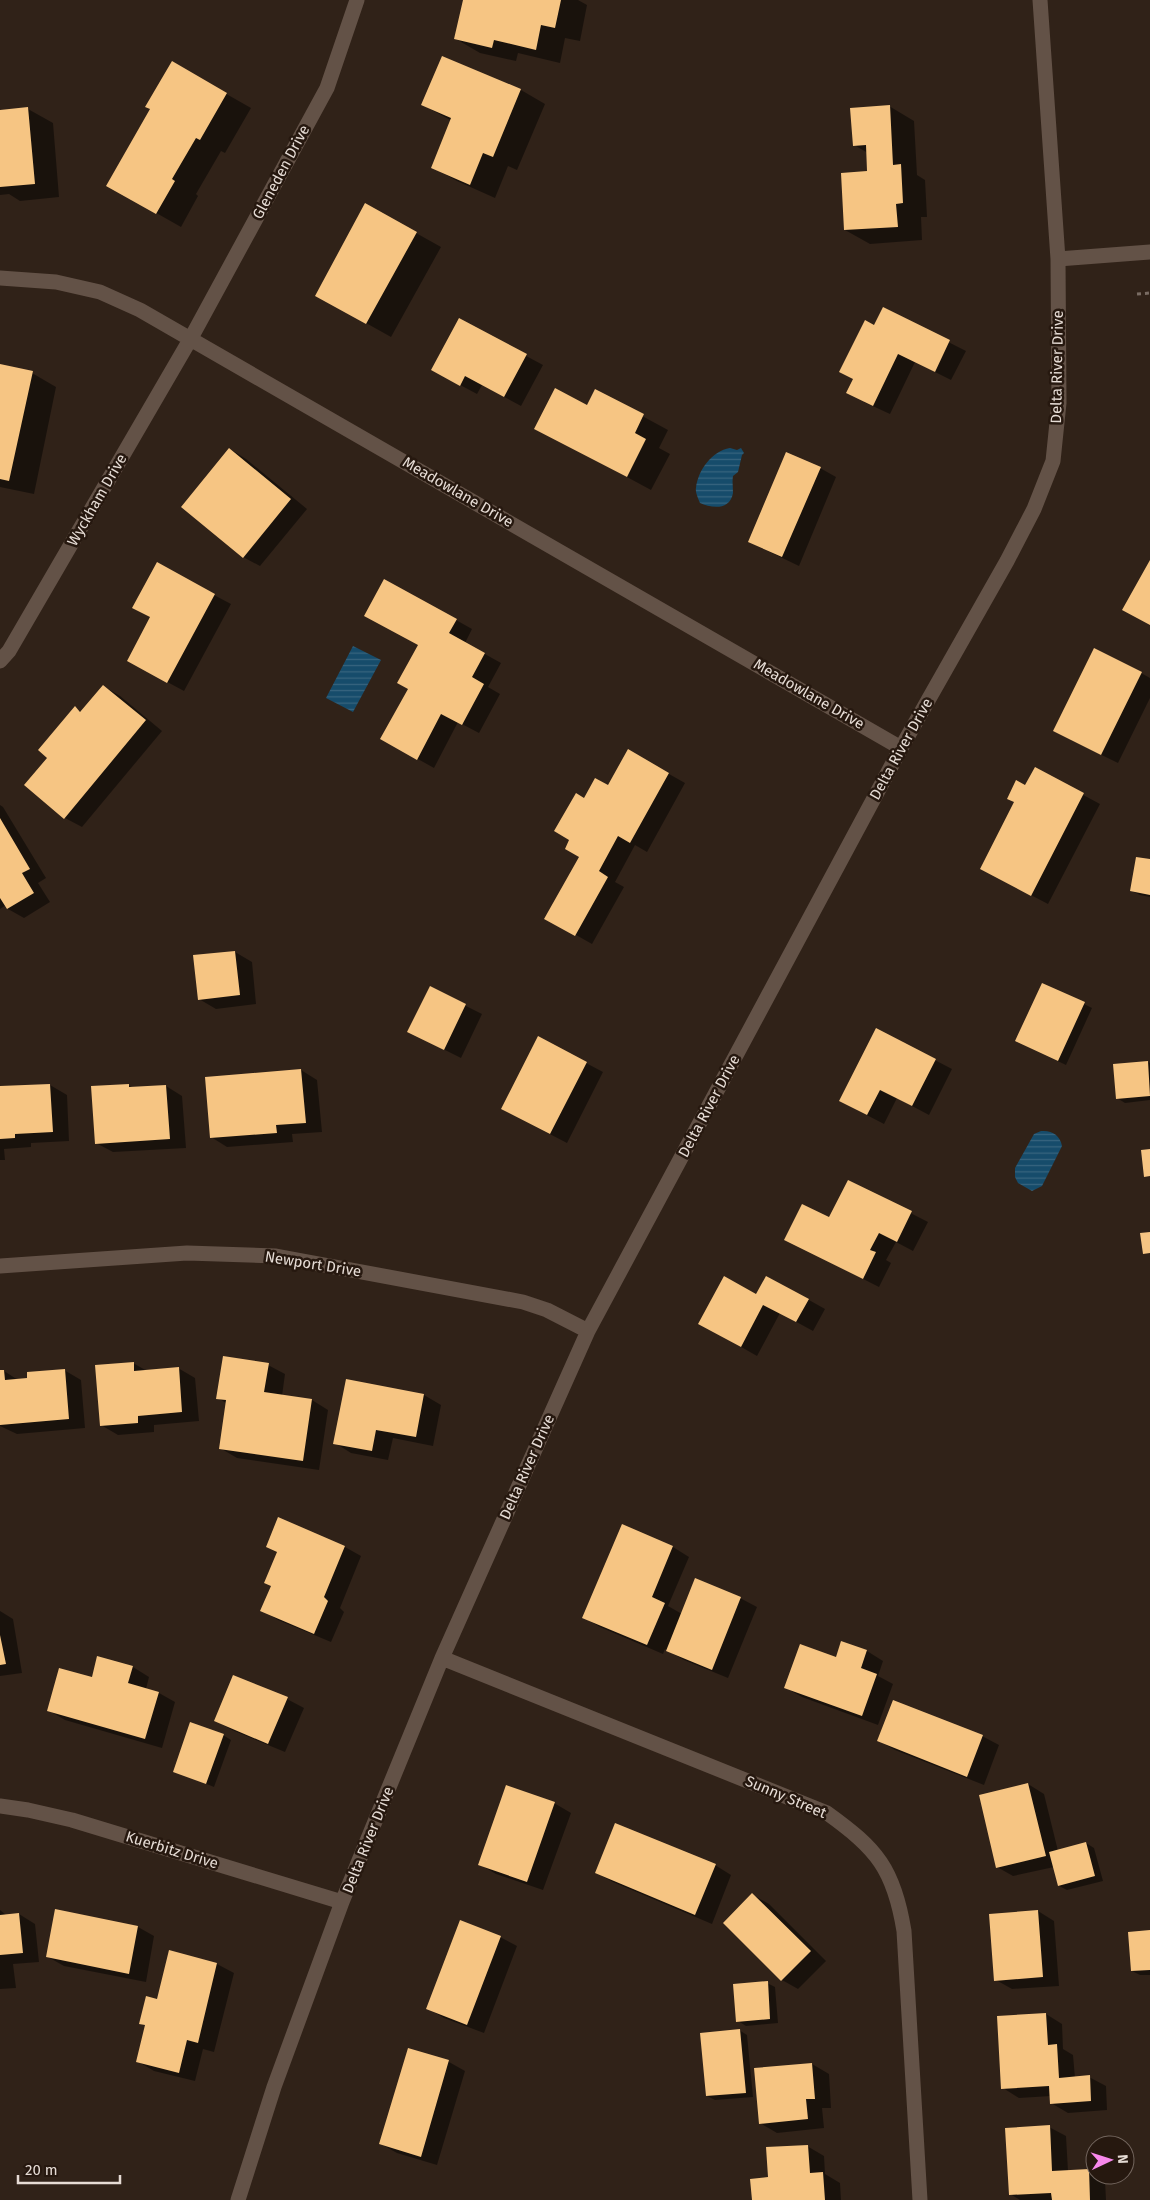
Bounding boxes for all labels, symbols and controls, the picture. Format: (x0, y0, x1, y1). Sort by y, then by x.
street label: Gleneden Drive (249, 122, 313, 222)
street label: Delta River Drive (1047, 310, 1067, 424)
street label: Wyckham Drive (63, 451, 131, 549)
street label: Meadowlane Drive (399, 453, 517, 531)
street label: Meadowlane Drive (750, 655, 868, 733)
street label: Delta River Drive (866, 695, 936, 803)
street label: Delta River Drive (674, 1052, 744, 1160)
street label: Newport Drive (264, 1248, 362, 1280)
street label: Delta River Drive (496, 1412, 558, 1522)
street label: Sunny Street (743, 1772, 830, 1822)
street label: Delta River Drive (338, 1784, 398, 1896)
street label: Kuerbitz Drive (124, 1827, 220, 1873)
north arrow (1085, 2135, 1135, 2185)
scale bar (18, 2152, 120, 2184)
text: N (1114, 2154, 1131, 2164)
text: 20 m (25, 2161, 58, 2179)

